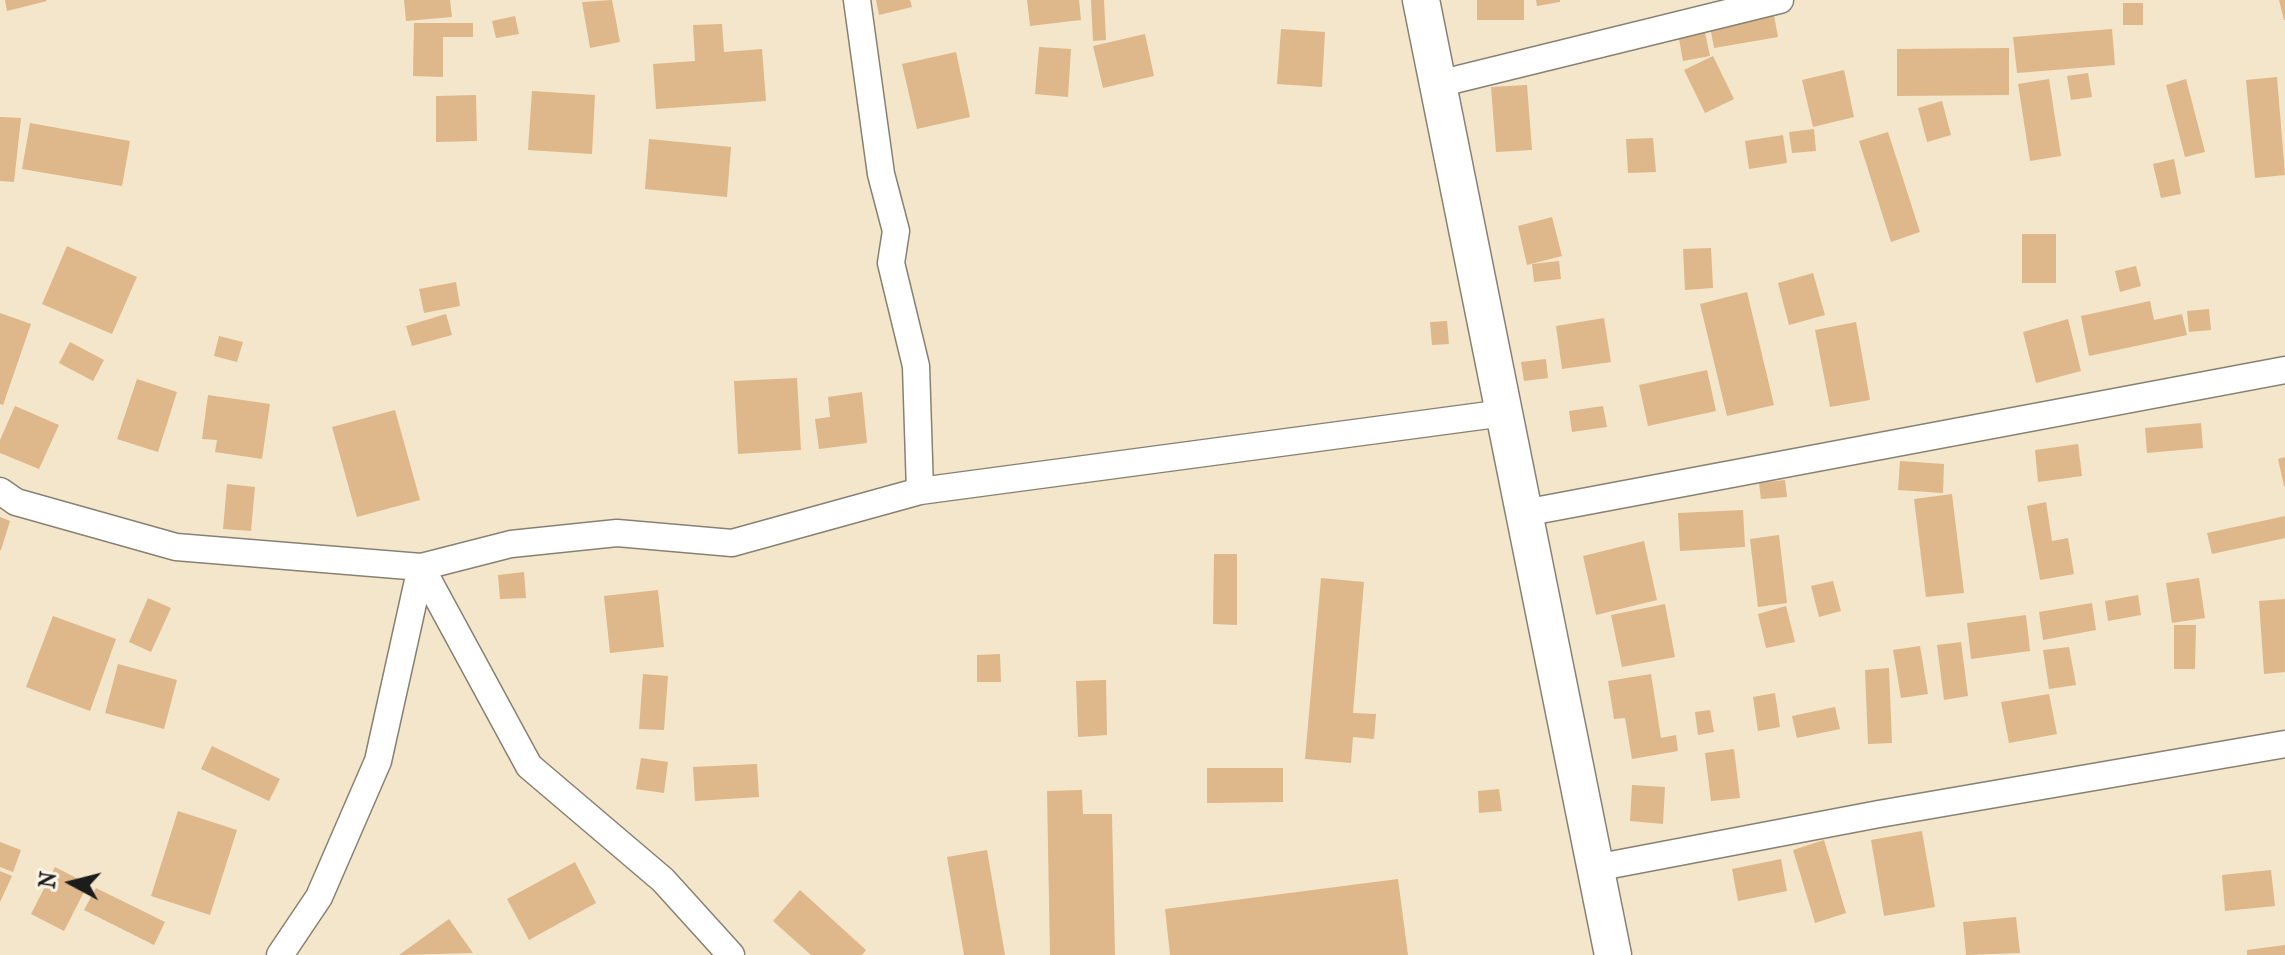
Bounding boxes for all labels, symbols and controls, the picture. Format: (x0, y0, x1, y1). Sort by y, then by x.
north arrow (32, 843, 112, 923)
text: N (34, 870, 62, 890)

